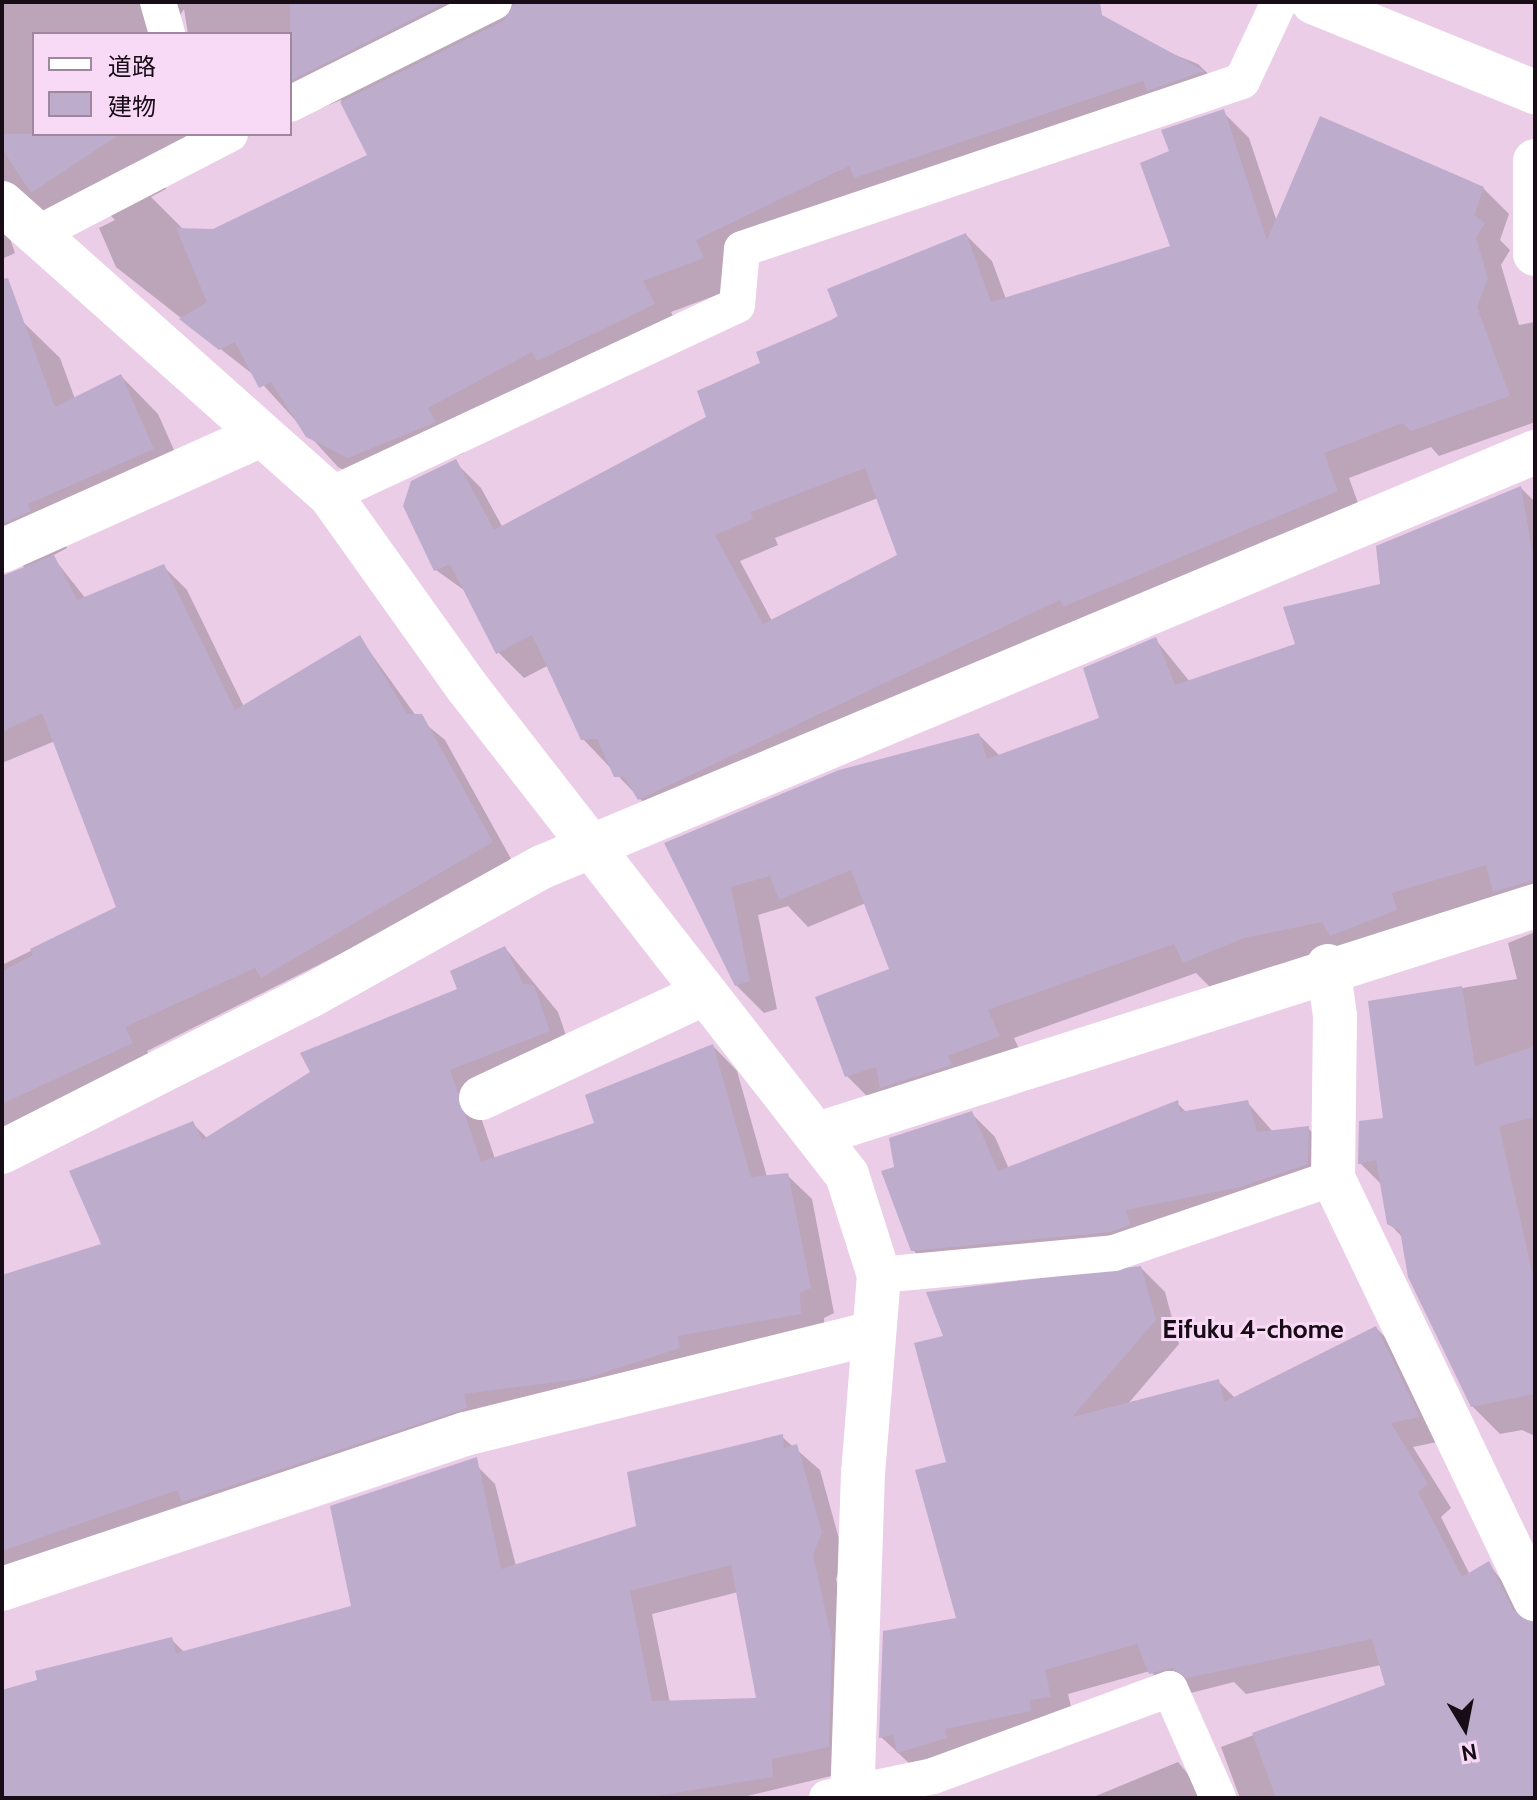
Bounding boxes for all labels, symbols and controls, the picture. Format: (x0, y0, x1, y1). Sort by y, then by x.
legend (32, 32, 292, 136)
text: 道路 (108, 52, 156, 81)
text: 建物 (108, 92, 156, 121)
district label: Eifuku 4-chome (1162, 1314, 1344, 1346)
north arrow (1425, 1688, 1505, 1768)
text: N (1459, 1737, 1479, 1767)

